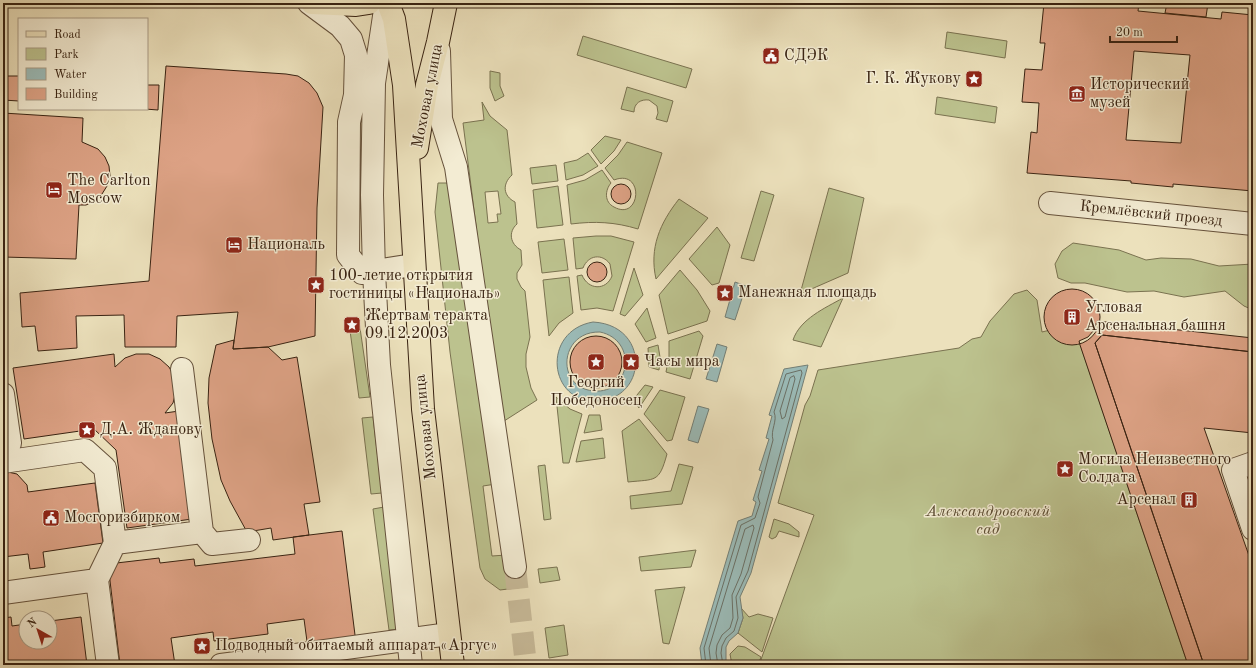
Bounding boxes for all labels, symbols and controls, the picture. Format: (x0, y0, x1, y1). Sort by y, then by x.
legend (18, 18, 148, 110)
scale bar (1110, 18, 1177, 44)
text: 20 m (1116, 27, 1143, 39)
text: Road (54, 29, 81, 41)
street label: Моховая улица (410, 42, 446, 150)
public building icon: СДЭК (761, 46, 781, 66)
place label: СДЭК (784, 48, 829, 64)
text: Park (54, 49, 79, 61)
text: Water (54, 69, 87, 81)
place icon: Г. К. Жукову (964, 69, 984, 89)
place label: Г. К. Жукову (865, 71, 962, 87)
place label: Исторический музей (1090, 77, 1189, 111)
museum icon: Исторический музей (1067, 84, 1087, 104)
text: Building (54, 89, 98, 101)
place label: The Carlton Moscow (67, 173, 151, 207)
hotel icon: The Carlton Moscow (44, 180, 64, 200)
street label: Кремлёвский проезд (1079, 199, 1223, 229)
hotel icon: Националь (224, 235, 244, 255)
place label: Националь (247, 237, 325, 253)
place label: 100-летие открытия гостиницы «Националь» (329, 268, 501, 302)
place icon: 100-летие открытия гостиницы «Националь» (306, 275, 326, 295)
place icon: Манежная площадь (715, 283, 735, 303)
place label: Манежная площадь (738, 285, 877, 301)
place label: Угловая Арсенальная башня (1085, 300, 1226, 334)
building icon: Угловая Арсенальная башня (1062, 307, 1082, 327)
place label: Жертвам теракта 09.12.2003 (365, 308, 488, 342)
place icon: Жертвам теракта 09.12.2003 (342, 315, 362, 335)
place icon: Георгий Победоносец (586, 352, 606, 372)
place icon: Часы мира (621, 352, 641, 372)
place label: Часы мира (644, 354, 720, 370)
street label: Моховая улица (412, 373, 440, 481)
place label: Георгий Победоносец (550, 375, 642, 409)
place icon: Д.А. Жданову (77, 420, 97, 440)
place label: Д.А. Жданову (100, 422, 203, 438)
place label: Могила Неизвестного Солдата (1078, 452, 1231, 486)
place icon: Могила Неизвестного Солдата (1055, 459, 1075, 479)
building icon: Арсенал (1179, 490, 1199, 510)
place label: Арсенал (1116, 492, 1176, 508)
park label: Александровский сад (925, 504, 1050, 538)
public building icon: Мосгоризбирком (41, 508, 61, 528)
place label: Мосгоризбирком (64, 510, 180, 526)
north arrow (18, 610, 58, 650)
text: N (26, 616, 40, 630)
place icon: Подводный обитаемый аппарат «Аргус» (192, 636, 212, 656)
place label: Подводный обитаемый аппарат «Аргус» (215, 638, 498, 654)

